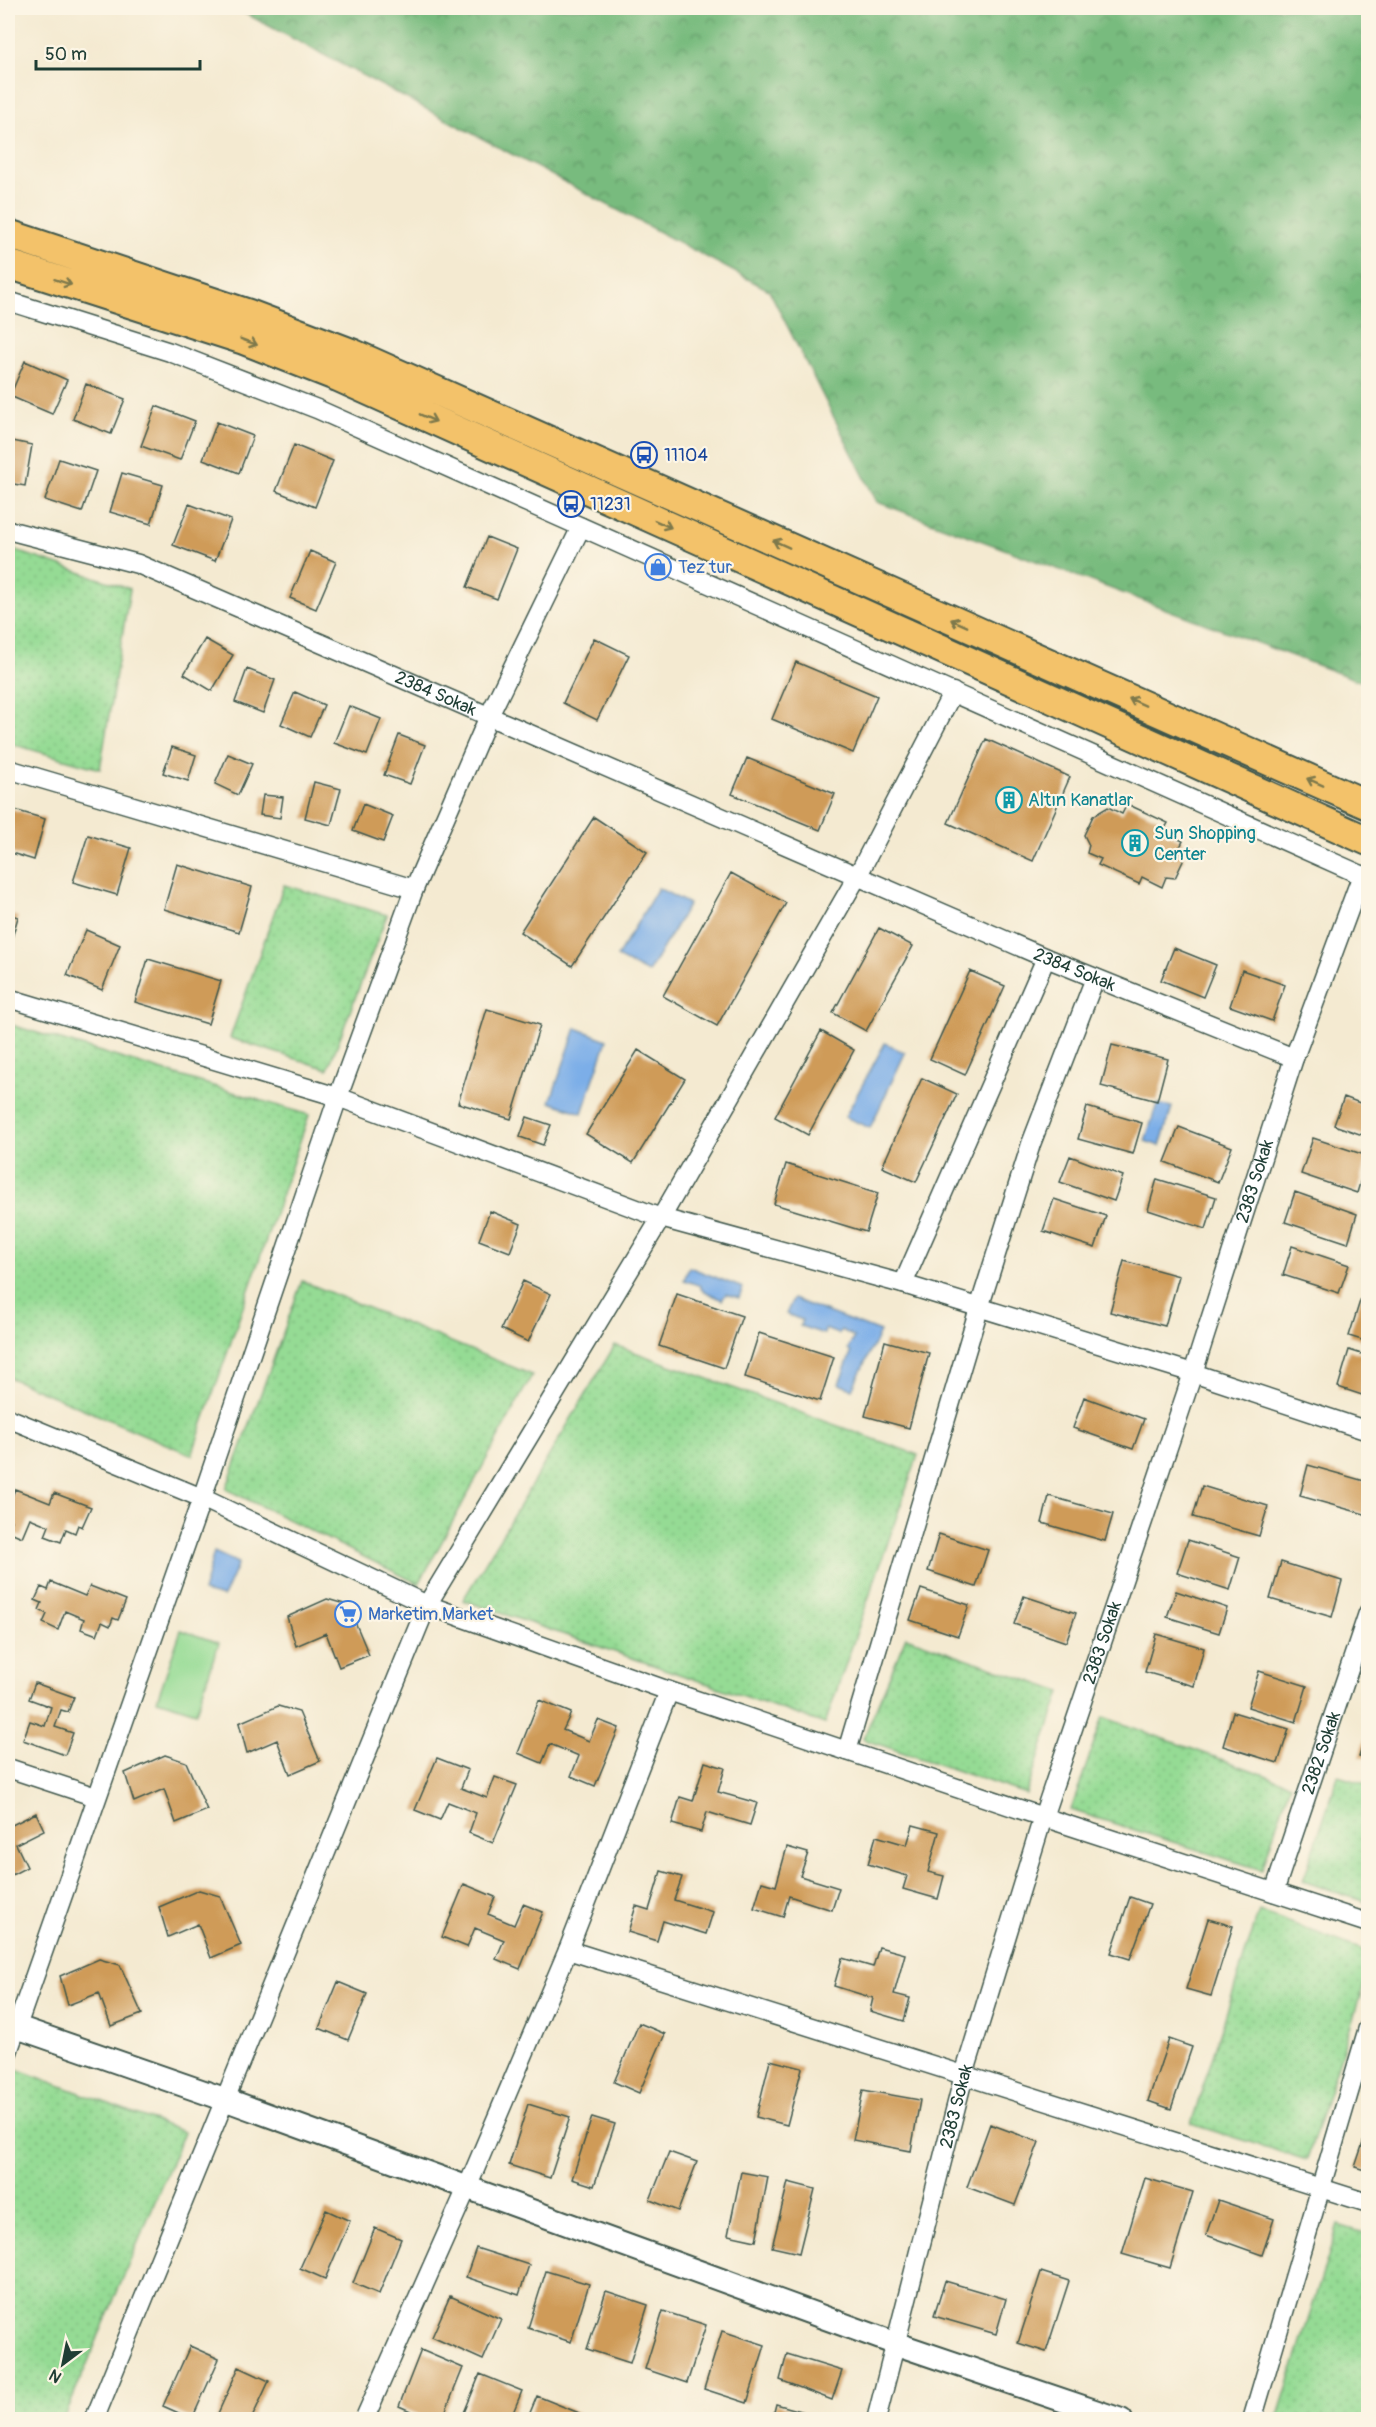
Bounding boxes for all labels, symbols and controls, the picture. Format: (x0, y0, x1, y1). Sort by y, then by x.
scale bar (36, 33, 200, 71)
text: 50 m (45, 43, 87, 66)
one-way arrow (53, 277, 72, 288)
one-way arrow (239, 337, 257, 348)
one-way arrow (419, 412, 437, 424)
bus stop icon: 11104 (629, 440, 659, 470)
place label: 11104 (664, 444, 708, 467)
bus stop icon: 11231 (556, 489, 586, 519)
place label: 11231 (590, 493, 631, 516)
one-way arrow (654, 518, 672, 530)
one-way arrow (772, 538, 790, 549)
shop icon: Tez tur (643, 552, 673, 582)
place label: Tez tur (678, 556, 732, 579)
one-way arrow (950, 617, 968, 628)
street label: 2384 Sokak (392, 665, 481, 721)
one-way arrow (1128, 696, 1146, 708)
one-way arrow (1306, 775, 1324, 786)
building icon: Altın Kanatlar (994, 785, 1024, 815)
place label: Altın Kanatlar (1028, 789, 1134, 812)
place label: Sun Shopping Center (1154, 822, 1256, 866)
building icon: Sun Shopping Center (1120, 828, 1150, 858)
street label: 2384 Sokak (1030, 942, 1119, 997)
street label: 2383 Sokak (1230, 1136, 1279, 1226)
street label: 2383 Sokak (1077, 1598, 1127, 1687)
supermarket icon: Marketim Market (333, 1599, 363, 1629)
place label: Marketim Market (368, 1603, 494, 1626)
street label: 2382 Sokak (1296, 1708, 1346, 1797)
street label: 2383 Sokak (934, 2061, 978, 2151)
north arrow (33, 2334, 93, 2394)
text: N (46, 2364, 65, 2387)

